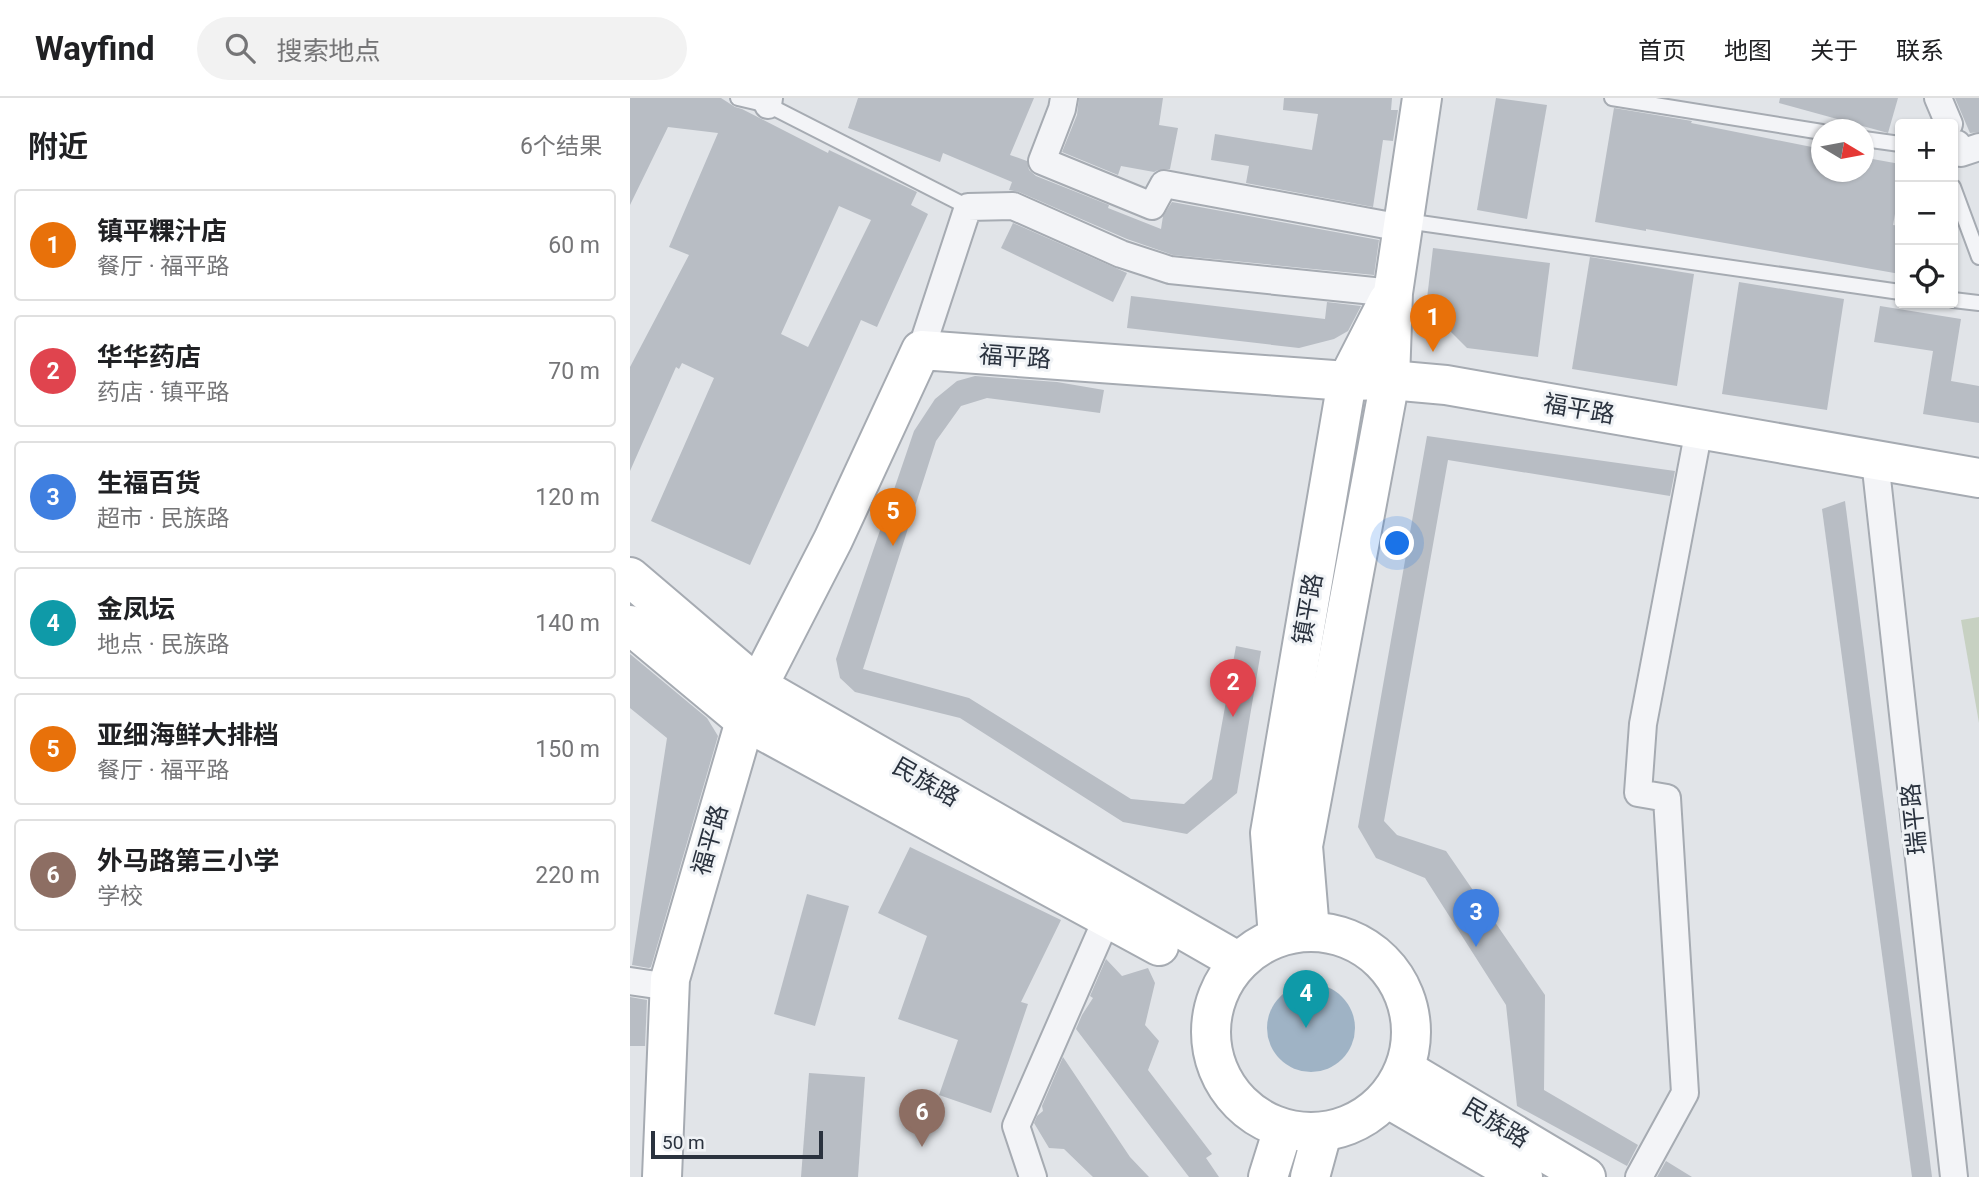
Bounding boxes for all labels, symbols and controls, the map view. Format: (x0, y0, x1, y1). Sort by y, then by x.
search box (197, 17, 687, 80)
text: Wayfind (35, 29, 155, 68)
icon: search (221, 29, 259, 67)
text: 搜索地点 (277, 36, 381, 66)
text: 首页 (1638, 37, 1686, 65)
text: 地图 (1724, 37, 1772, 65)
text: 关于 (1810, 37, 1858, 65)
text: 联系 (1896, 37, 1944, 65)
north arrow (1811, 119, 1874, 182)
map controls (1895, 119, 1958, 308)
button: + (1895, 119, 1958, 182)
text: 附近 (28, 129, 88, 164)
text: 6个结果 (520, 133, 602, 160)
button: − (1895, 182, 1958, 245)
text: 镇平粿汁店 (97, 216, 227, 246)
text: 1 (46, 232, 60, 259)
text: 60 m (548, 232, 600, 259)
button: locate (1895, 245, 1958, 308)
text: 餐厅 · 福平路 (97, 253, 229, 280)
pin: 1 (1410, 294, 1456, 352)
street label: 福平路 (978, 341, 1052, 373)
text: 华华药店 (97, 342, 201, 372)
text: 2 (46, 358, 60, 385)
text: 70 m (548, 358, 600, 385)
text: 药店 · 镇平路 (97, 379, 229, 406)
street label: 福平路 (1541, 389, 1617, 429)
text: 生福百货 (97, 468, 201, 498)
text: 3 (46, 484, 60, 511)
text: 120 m (535, 484, 600, 511)
pin: 5 (870, 488, 916, 546)
text: 超市 · 民族路 (97, 505, 229, 532)
your location (1380, 526, 1414, 560)
street label: 镇平路 (1288, 571, 1328, 647)
text: 金凤坛 (97, 594, 175, 624)
text: 4 (46, 610, 60, 637)
text: 140 m (535, 610, 600, 637)
text: 地点 · 民族路 (97, 631, 229, 658)
pin: 2 (1210, 659, 1256, 717)
text: 亚细海鲜大排档 (97, 720, 279, 750)
text: 5 (46, 736, 60, 763)
text: 150 m (535, 736, 600, 763)
street label: 民族路 (888, 752, 964, 812)
text: 餐厅 · 福平路 (97, 757, 229, 784)
street label: 瑞平路 (1896, 782, 1932, 856)
street label: 福平路 (687, 802, 733, 878)
text: 外马路第三小学 (97, 846, 279, 876)
text: 6 (46, 862, 60, 889)
text: 220 m (535, 862, 600, 889)
text: 学校 (97, 883, 143, 910)
pin: 3 (1453, 889, 1499, 947)
pin: 4 (1283, 970, 1329, 1028)
pin: 6 (899, 1089, 945, 1147)
street label: 民族路 (1458, 1092, 1534, 1154)
scale bar (651, 1128, 822, 1160)
text: 50 m (662, 1131, 705, 1154)

